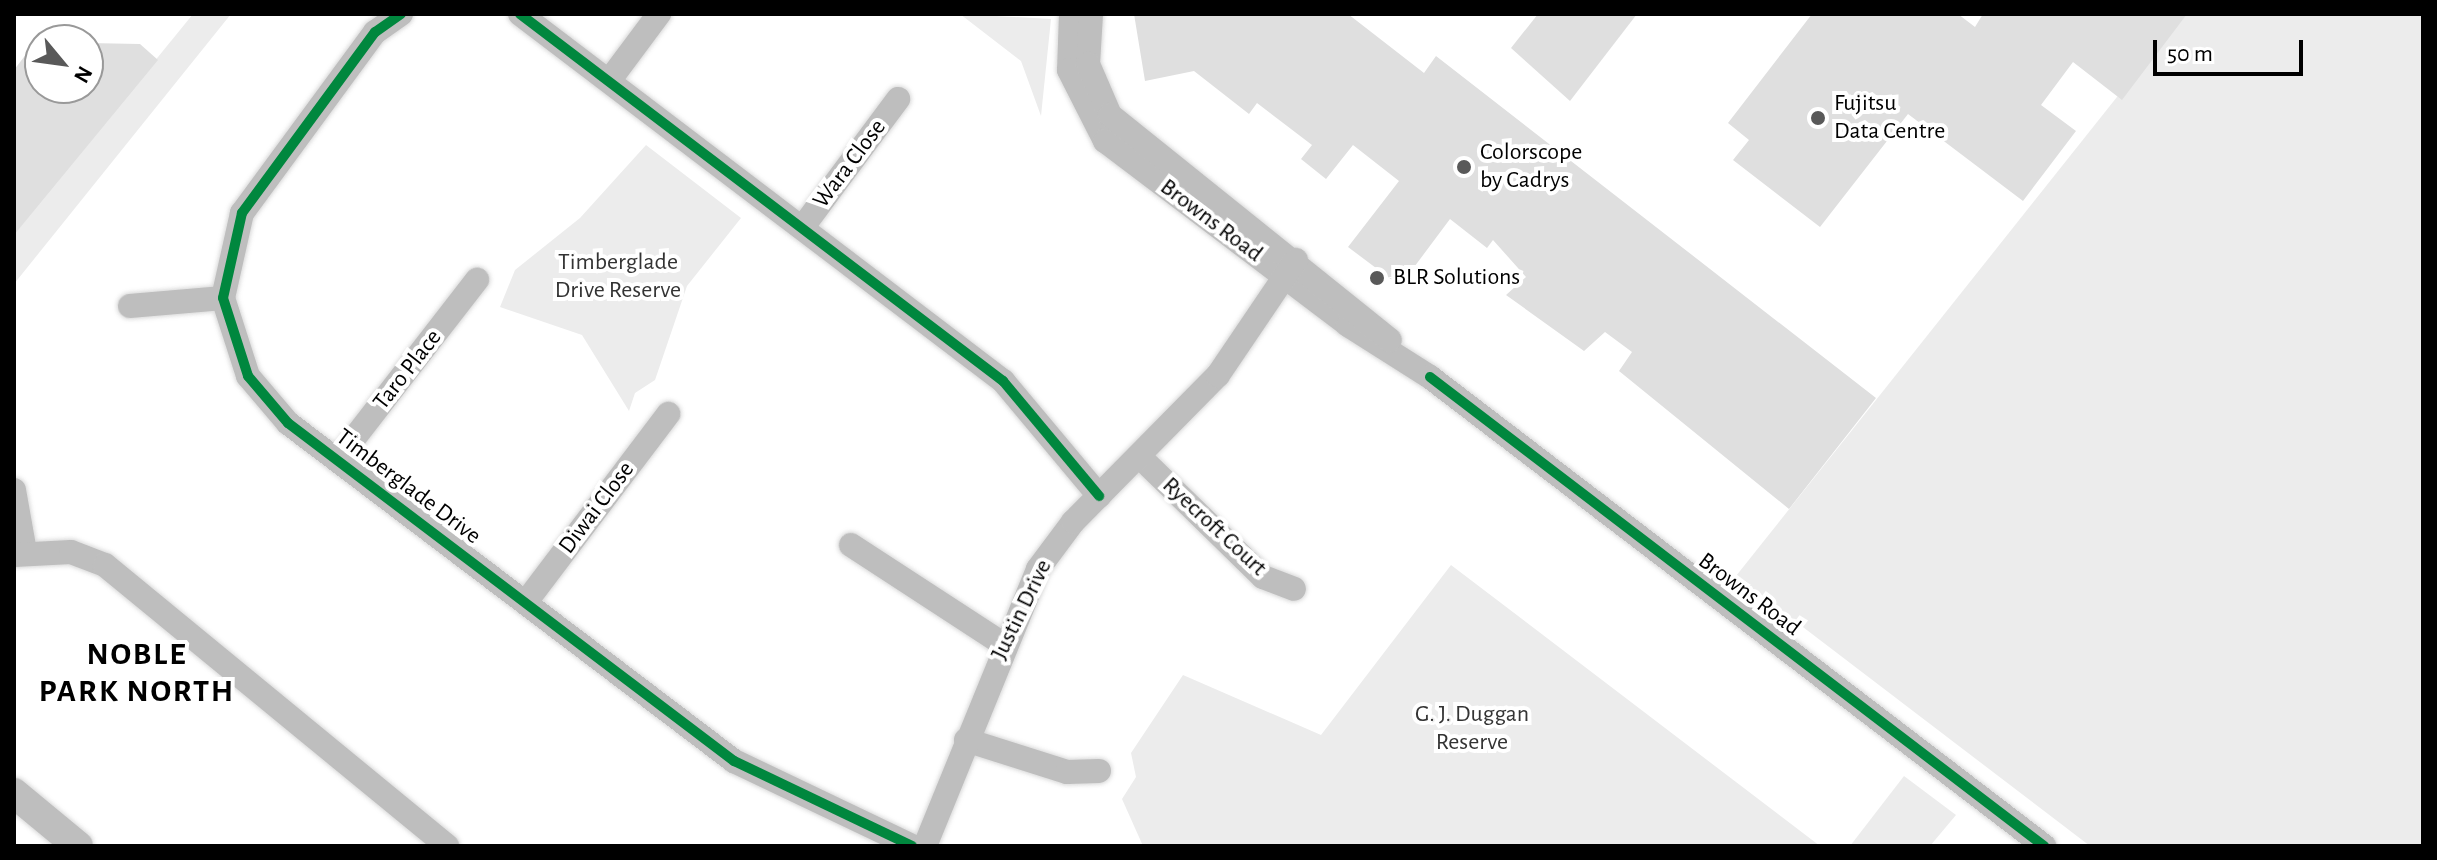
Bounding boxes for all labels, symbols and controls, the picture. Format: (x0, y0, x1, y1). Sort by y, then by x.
north arrow (24, 24, 104, 104)
scale bar (2157, 24, 2307, 74)
text: 50 m (2167, 42, 2213, 66)
text: N (70, 63, 97, 87)
place label: Fujitsu Data Centre (1834, 90, 1945, 146)
marker: Fujitsu Data Centre (1809, 109, 1827, 127)
street label: Wara Close (807, 114, 893, 214)
place label: Colorscope by Cadrys (1480, 139, 1582, 195)
marker: Colorscope by Cadrys (1455, 158, 1473, 176)
street label: Browns Road (1154, 173, 1268, 269)
park label: Timberglade Drive Reserve (555, 249, 681, 305)
place label: BLR Solutions (1393, 264, 1520, 292)
marker: BLR Solutions (1368, 269, 1386, 287)
street label: Taro Place (368, 324, 448, 416)
street label: Timberglade Drive (330, 423, 486, 551)
street label: Diwai Close (553, 456, 641, 560)
street label: Ryecroft Court (1156, 471, 1272, 583)
street label: Browns Road (1692, 547, 1806, 643)
street label: Justin Drive (985, 555, 1059, 665)
district label: NOBLE PARK NORTH (39, 636, 235, 711)
park label: G. J. Duggan Reserve (1415, 701, 1529, 757)

